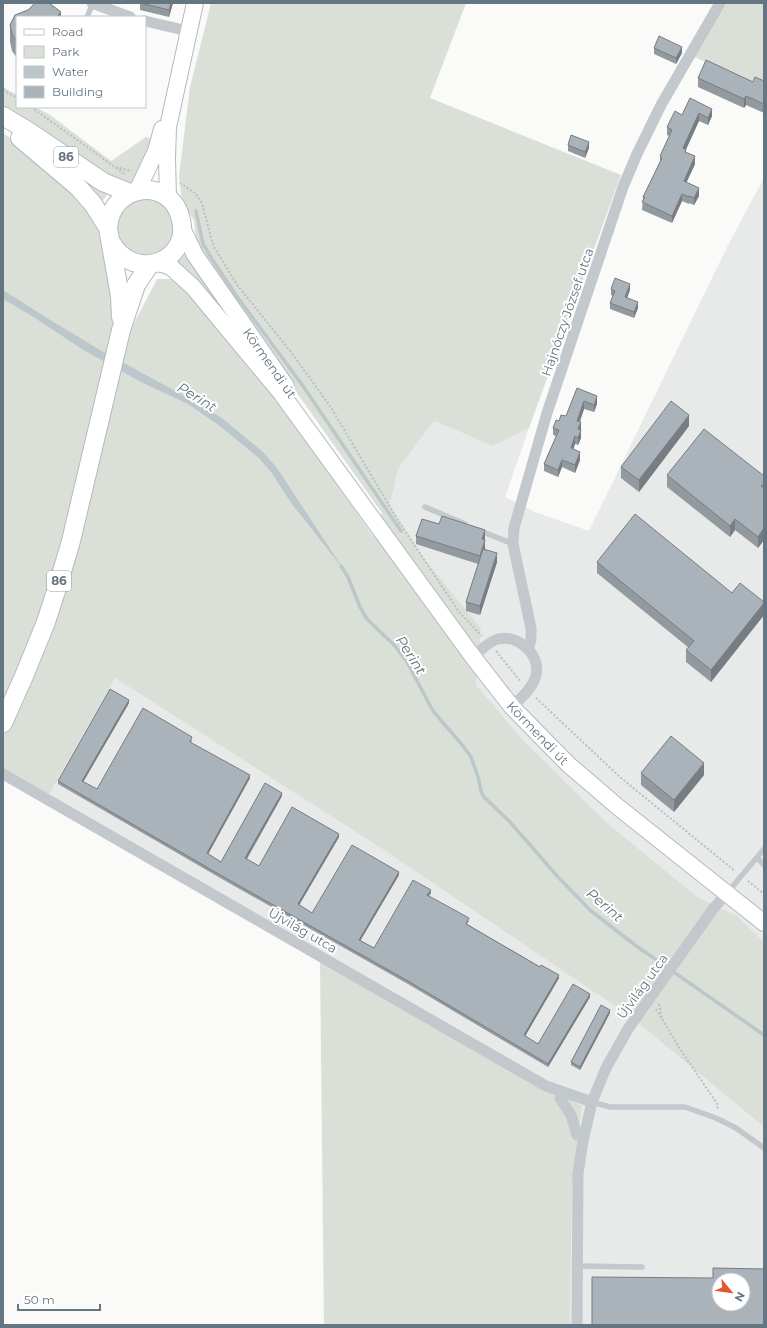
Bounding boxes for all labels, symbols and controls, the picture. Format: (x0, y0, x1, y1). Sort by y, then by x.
legend (16, 16, 146, 108)
text: Road (52, 24, 83, 39)
text: Park (52, 44, 80, 59)
text: Water (52, 64, 89, 79)
text: Building (52, 84, 103, 99)
road number: 86 (54, 147, 78, 167)
street label: Hajnóczy József utca (537, 246, 597, 378)
street label: Körmendi út (240, 325, 300, 401)
water label: Perint (174, 378, 220, 416)
road number: 86 (47, 571, 71, 591)
water label: Perint (392, 632, 430, 678)
street label: Körmendi út (504, 698, 572, 768)
water label: Perint (583, 884, 627, 926)
street label: Újvilág utca (266, 904, 340, 956)
street label: Újvilág utca (613, 950, 671, 1022)
north arrow (711, 1272, 751, 1312)
scale bar (18, 1286, 100, 1312)
text: N (731, 1290, 748, 1304)
text: 50 m (24, 1292, 55, 1307)

